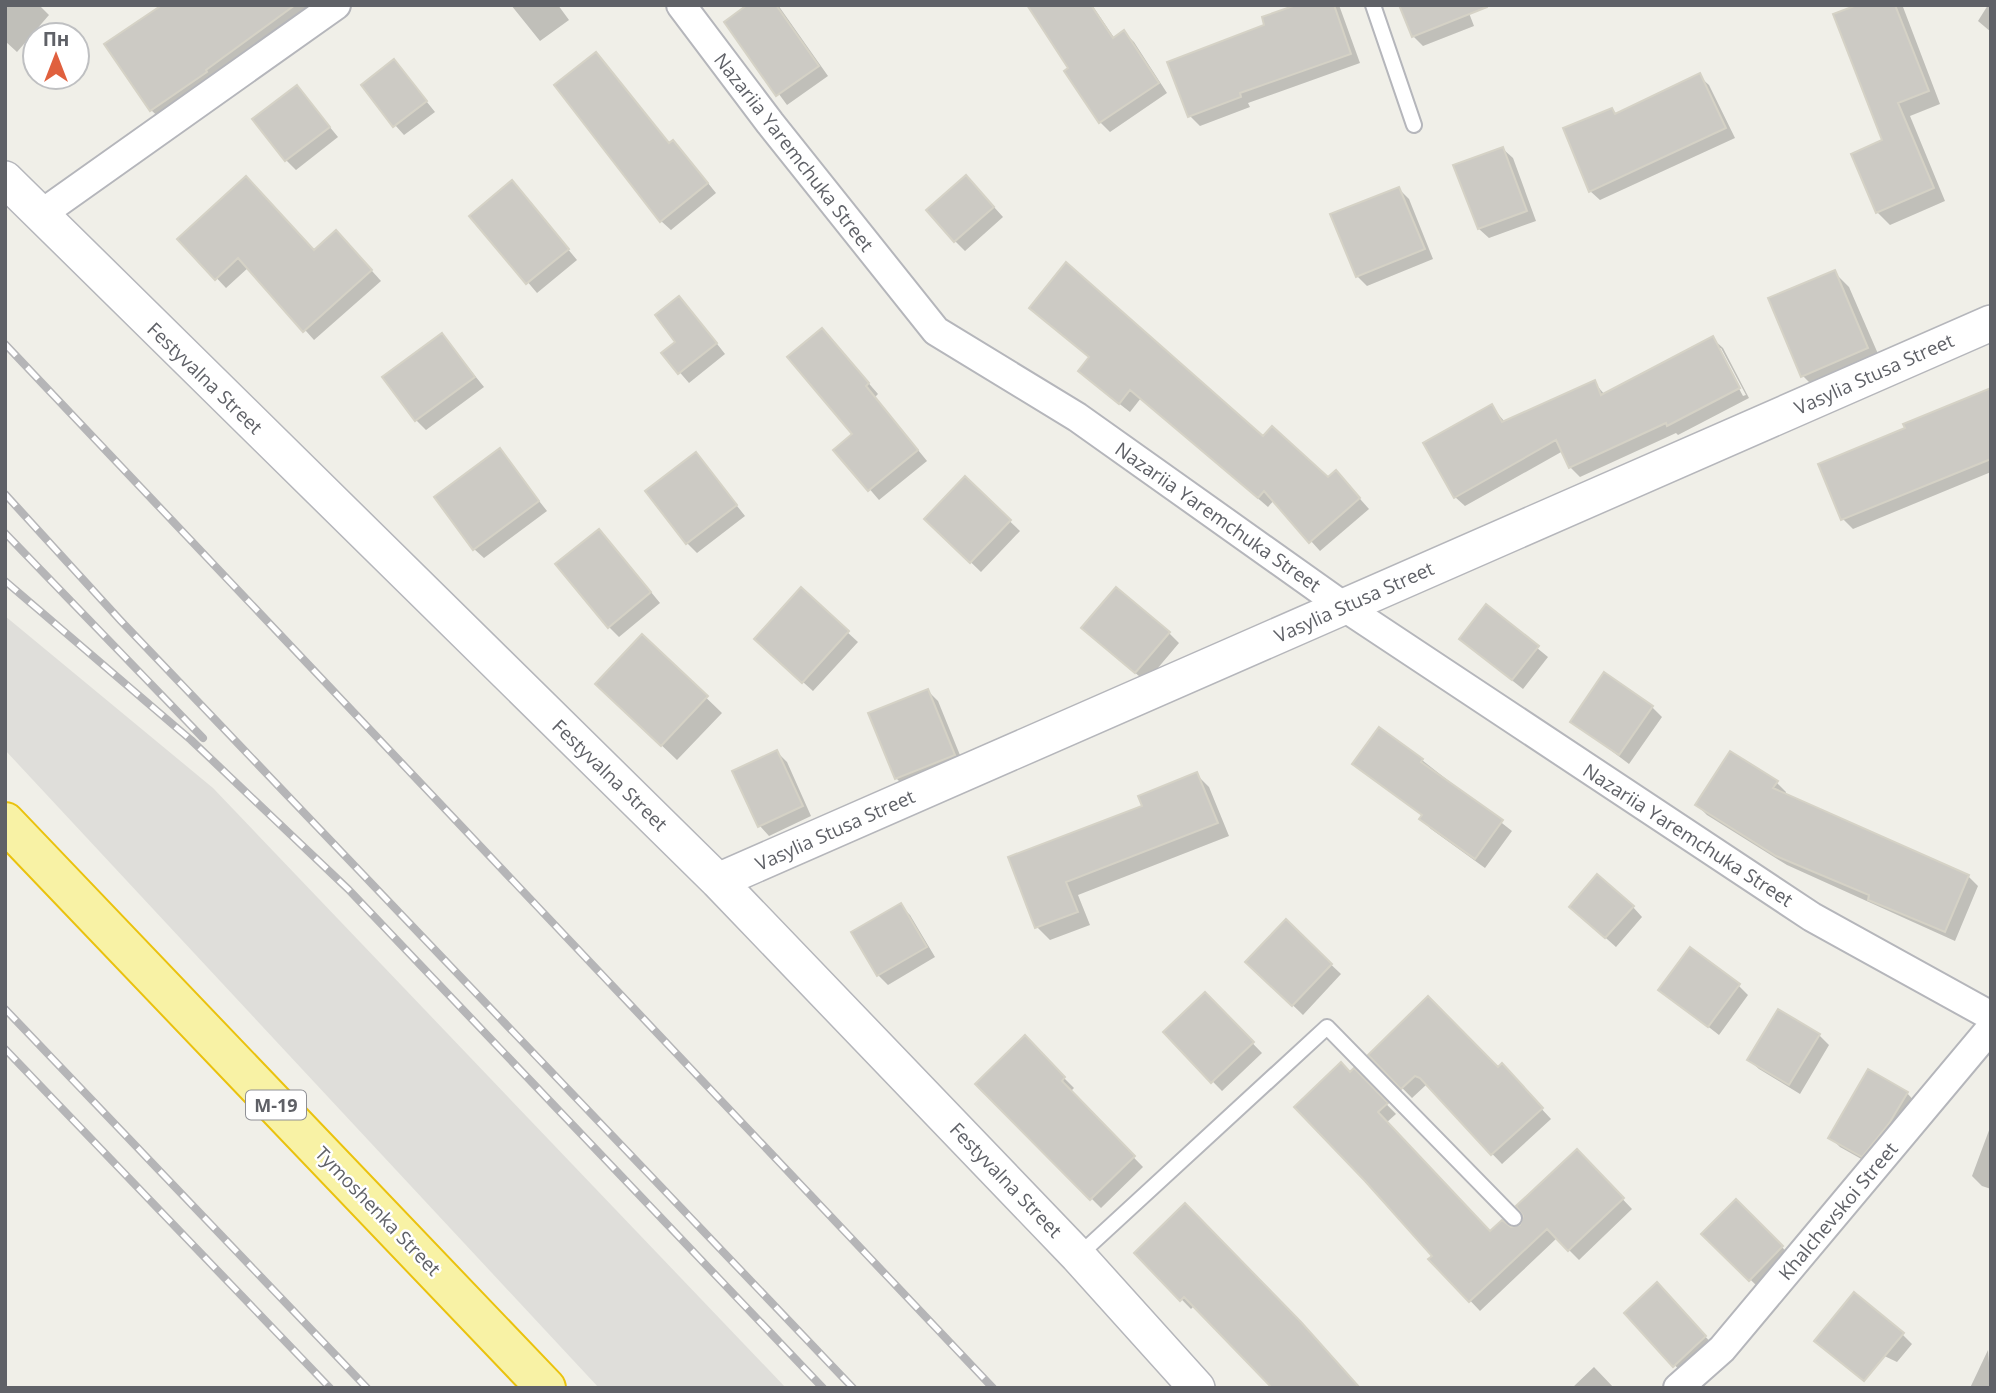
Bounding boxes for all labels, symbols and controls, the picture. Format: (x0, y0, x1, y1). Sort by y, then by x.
north arrow (21, 21, 91, 91)
text: Пн (43, 26, 69, 52)
street label: Nazariia Yaremchuka Street (708, 47, 880, 257)
street label: Festyvalna Street (142, 316, 268, 440)
street label: Vasylia Stusa Street (1790, 327, 1958, 421)
street label: Nazariia Yaremchuka Street (1110, 436, 1326, 598)
street label: Vasylia Stusa Street (1270, 555, 1438, 649)
street label: Festyvalna Street (547, 713, 673, 837)
street label: Nazariia Yaremchuka Street (1578, 757, 1798, 913)
street label: Vasylia Stusa Street (751, 783, 919, 877)
road number: М-19 (246, 1090, 306, 1120)
street label: Festyvalna Street (944, 1117, 1068, 1243)
street label: Khalchevskoi Street (1772, 1136, 1904, 1286)
street label: Tymoshenka Street (309, 1141, 447, 1282)

